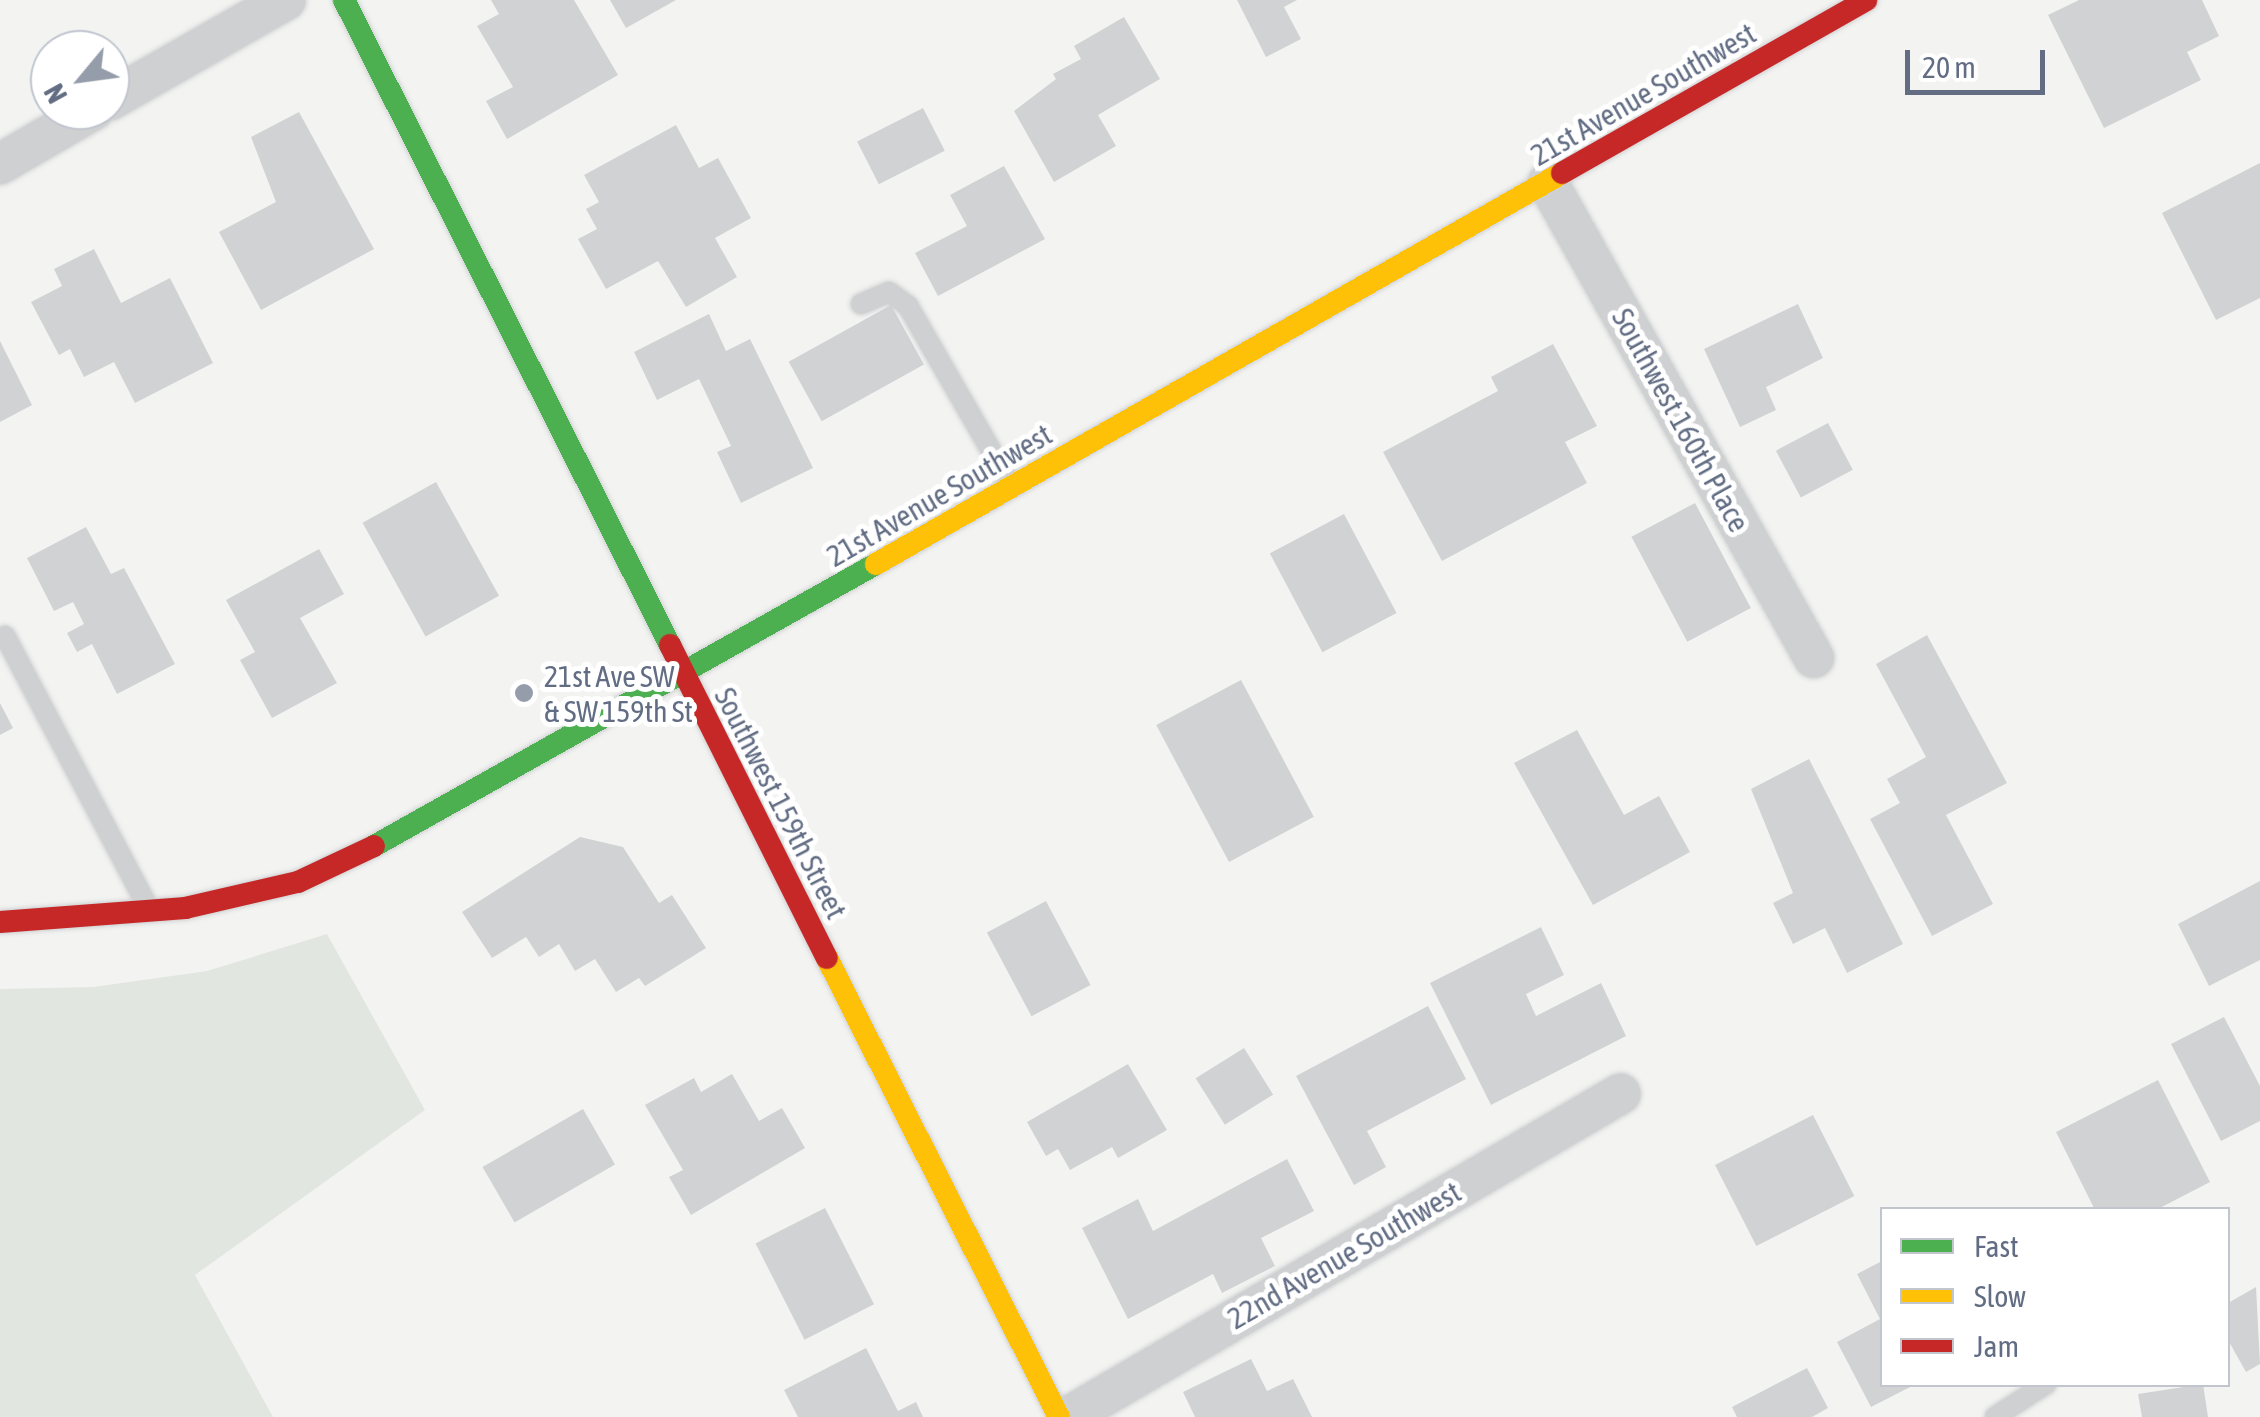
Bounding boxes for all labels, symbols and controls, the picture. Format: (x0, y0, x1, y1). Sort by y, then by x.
street label: 21st Avenue Southwest (1524, 15, 1762, 173)
north arrow (30, 30, 130, 130)
scale bar (1910, 30, 2050, 92)
text: 20 m (1922, 50, 1976, 84)
text: N (38, 79, 74, 109)
street label: Southwest 160th Place (1605, 302, 1757, 538)
street label: 21st Avenue Southwest (820, 416, 1058, 574)
place label: 21st Ave SW & SW 159th St (544, 658, 693, 728)
marker: 21st Ave SW & SW 159th St (513, 682, 535, 704)
street label: Southwest 159th Street (707, 682, 855, 924)
street label: 22nd Avenue Southwest (1221, 1174, 1467, 1336)
legend (1880, 1207, 2230, 1387)
text: Fast (1974, 1229, 2019, 1263)
text: Slow (1974, 1279, 2026, 1313)
text: Jam (1974, 1329, 2019, 1363)

